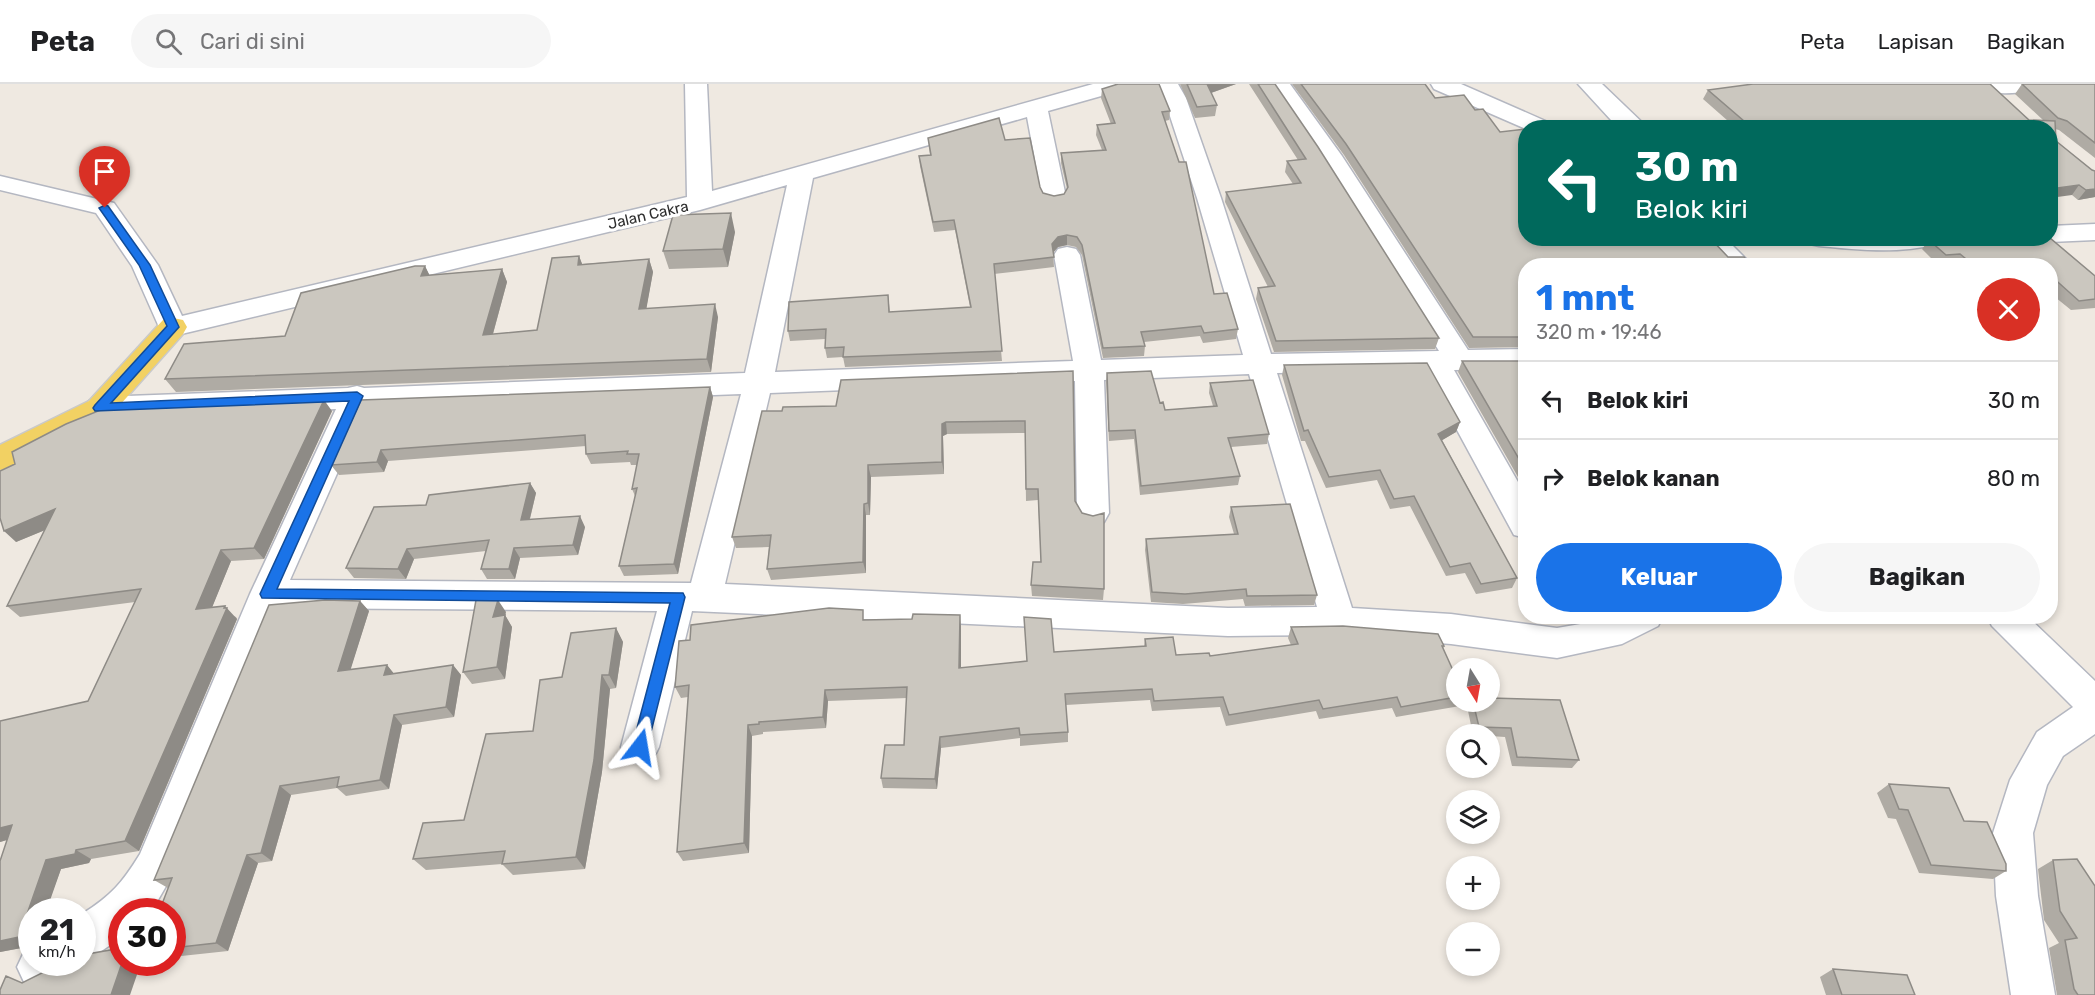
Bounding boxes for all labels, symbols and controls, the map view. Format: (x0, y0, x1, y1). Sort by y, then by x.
search box (131, 14, 551, 68)
text: Peta (30, 25, 95, 58)
icon: search (152, 25, 185, 58)
text: Cari di sini (200, 28, 305, 55)
text: Peta (1800, 29, 1845, 54)
text: Lapisan (1878, 29, 1954, 54)
text: Bagikan (1987, 29, 2065, 54)
text: 30 m (1635, 142, 1739, 192)
icon: left (1536, 144, 1614, 222)
pin (79, 146, 130, 208)
icon: arrive (88, 155, 121, 188)
text: Belok kiri (1635, 193, 1748, 225)
street label: Jalan Cakra (606, 197, 690, 233)
text: 1 mnt (1536, 276, 1634, 319)
button: close (1977, 278, 2040, 341)
text: 320 m · 19:46 (1536, 320, 1662, 344)
icon: left (1536, 384, 1569, 417)
text: Belok kiri (1587, 387, 1688, 414)
text: 30 m (1988, 387, 2040, 414)
icon: right (1536, 462, 1569, 495)
text: Belok kanan (1587, 465, 1720, 492)
text: 80 m (1987, 465, 2040, 492)
button: Keluar (1536, 543, 1782, 612)
button: Bagikan (1794, 543, 2040, 612)
north arrow (1446, 658, 1500, 712)
map controls (1446, 658, 1500, 976)
position arrow (608, 715, 672, 779)
button: search (1446, 724, 1500, 778)
button: layers (1446, 790, 1500, 844)
button: + (1446, 856, 1500, 910)
speed limit sign: 30 (108, 898, 186, 976)
text: 21 (40, 912, 74, 948)
button: − (1446, 922, 1500, 976)
text: km/h (38, 943, 76, 961)

